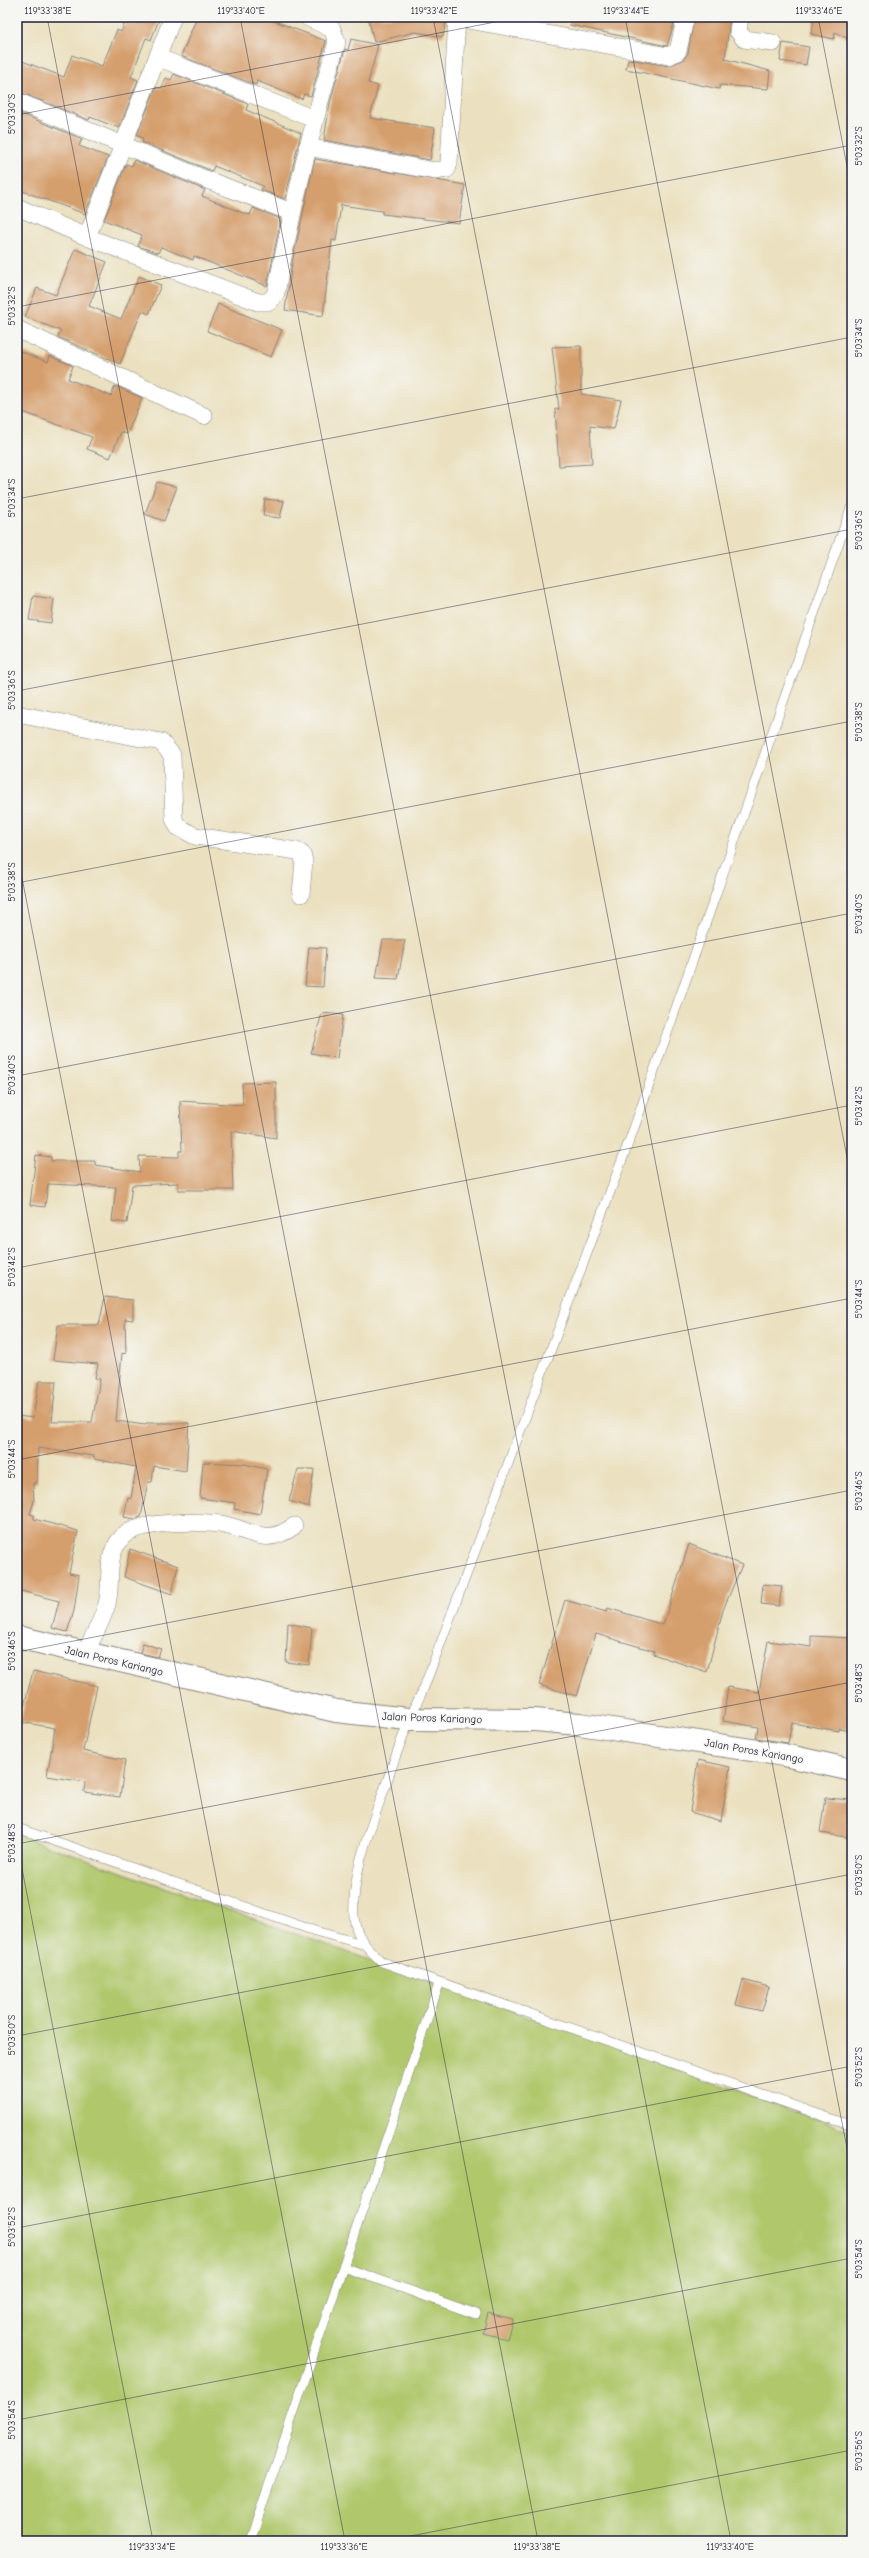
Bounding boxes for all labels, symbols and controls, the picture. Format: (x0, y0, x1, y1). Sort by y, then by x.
text: 119°33'38"E (25, 5, 71, 17)
text: 119°33'40"E (217, 5, 265, 17)
text: 119°33'42"E (411, 5, 457, 17)
text: 119°33'44"E (603, 5, 649, 17)
text: 119°33'46"E (796, 5, 842, 17)
text: 5°03'30"S (6, 93, 18, 134)
text: 5°03'32"S (853, 126, 865, 166)
text: 5°03'32"S (6, 286, 18, 326)
text: 5°03'34"S (853, 318, 865, 358)
text: 5°03'34"S (6, 478, 18, 518)
text: 5°03'36"S (853, 510, 865, 550)
text: 5°03'36"S (6, 670, 18, 710)
text: 5°03'38"S (853, 702, 865, 742)
text: 5°03'38"S (6, 862, 18, 902)
text: 5°03'40"S (853, 893, 865, 934)
text: 5°03'40"S (6, 1054, 18, 1095)
text: 5°03'42"S (853, 1086, 865, 1126)
text: 5°03'42"S (6, 1247, 18, 1287)
text: 5°03'44"S (853, 1279, 865, 1318)
text: 5°03'44"S (6, 1439, 18, 1478)
text: 5°03'46"S (853, 1471, 865, 1511)
text: 5°03'46"S (6, 1631, 18, 1671)
street label: Jalan Poros Kariango (64, 1643, 165, 1679)
text: 5°03'48"S (853, 1663, 865, 1703)
street label: Jalan Poros Kariango (382, 1710, 483, 1726)
street label: Jalan Poros Kariango (703, 1736, 805, 1766)
text: 5°03'48"S (6, 1823, 18, 1863)
text: 5°03'50"S (853, 1854, 865, 1895)
text: 5°03'50"S (6, 2014, 18, 2055)
text: 5°03'52"S (853, 2047, 865, 2087)
text: 5°03'52"S (6, 2207, 18, 2247)
text: 5°03'54"S (853, 2239, 865, 2279)
text: 5°03'54"S (6, 2400, 18, 2440)
text: 5°03'56"S (853, 2430, 865, 2471)
text: 119°33'34"E (129, 2541, 175, 2553)
text: 119°33'36"E (320, 2541, 368, 2553)
text: 119°33'38"E (514, 2541, 560, 2553)
text: 119°33'40"E (706, 2541, 754, 2553)

